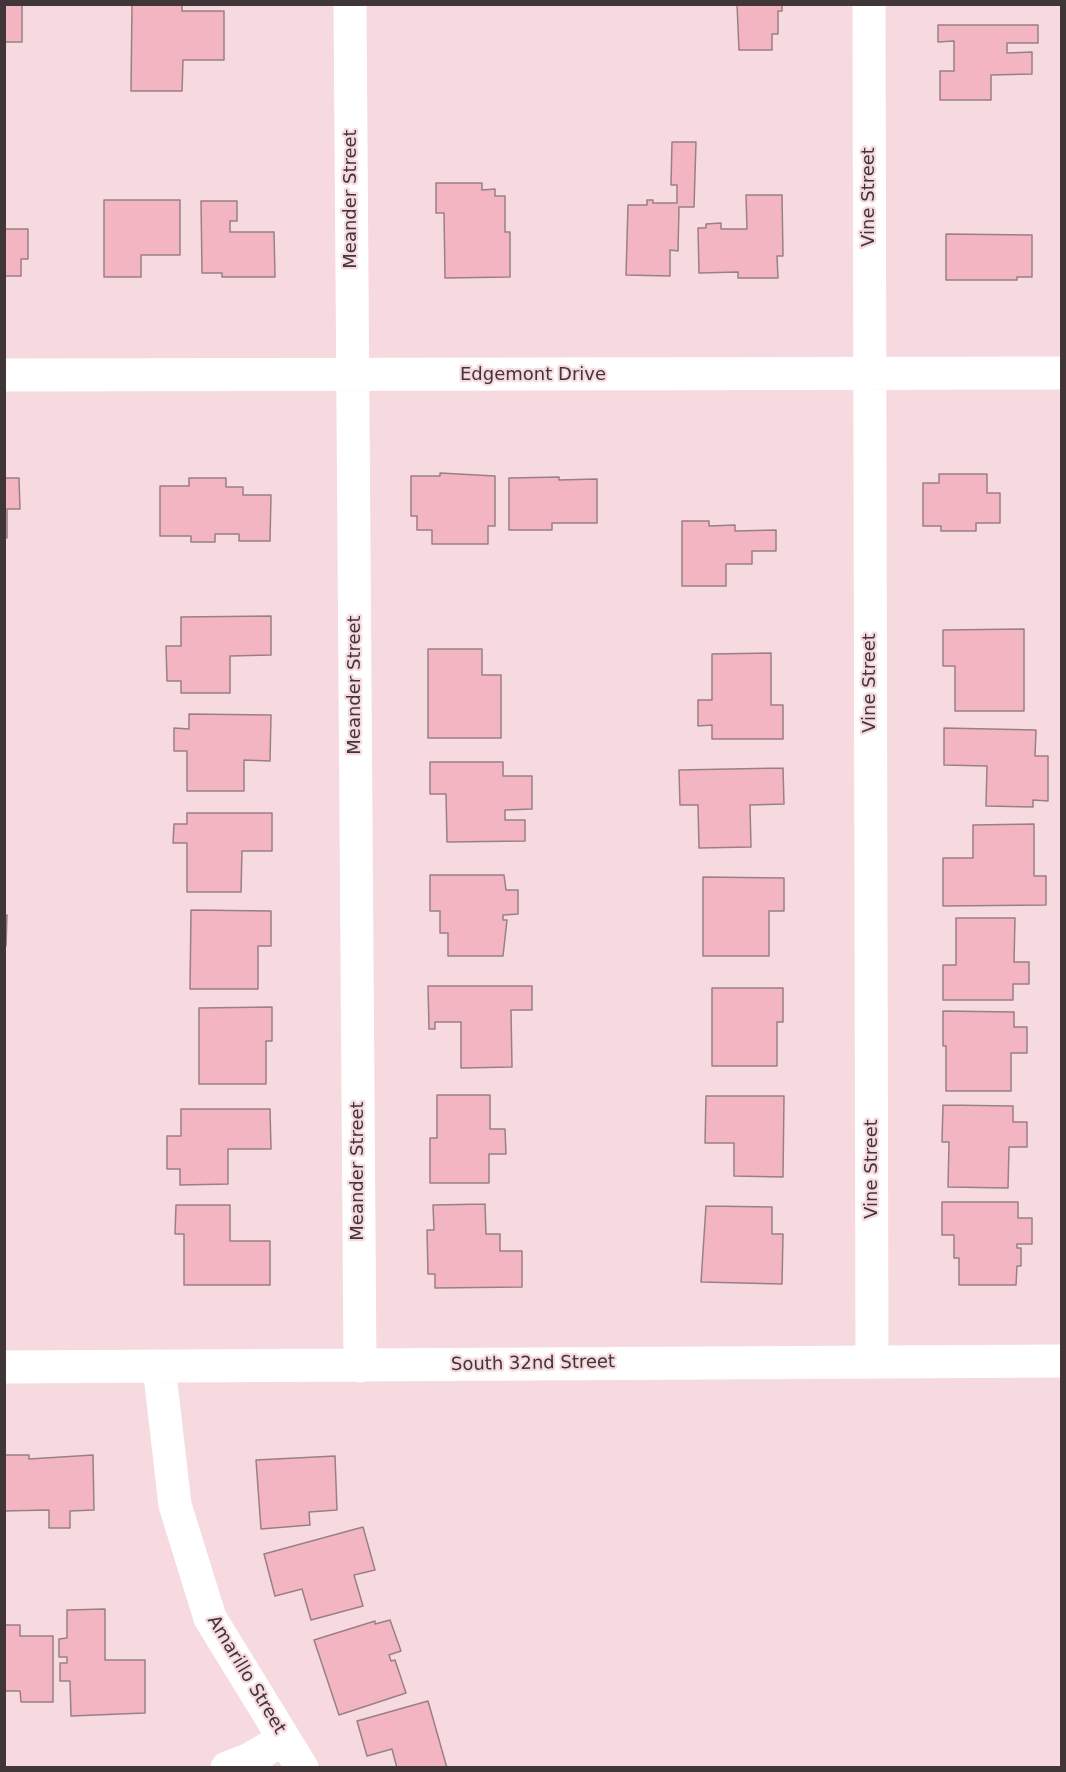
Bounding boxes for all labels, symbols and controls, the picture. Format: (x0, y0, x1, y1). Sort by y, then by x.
street label: Meander Street (340, 129, 362, 269)
street label: Vine Street (858, 147, 880, 247)
street label: Edgemont Drive (460, 364, 606, 386)
street label: Meander Street (344, 615, 366, 755)
street label: Vine Street (859, 633, 881, 733)
street label: Meander Street (347, 1101, 369, 1241)
street label: Vine Street (861, 1119, 883, 1219)
street label: South 32nd Street (451, 1352, 615, 1376)
street label: Amarillo Street (202, 1612, 290, 1738)

